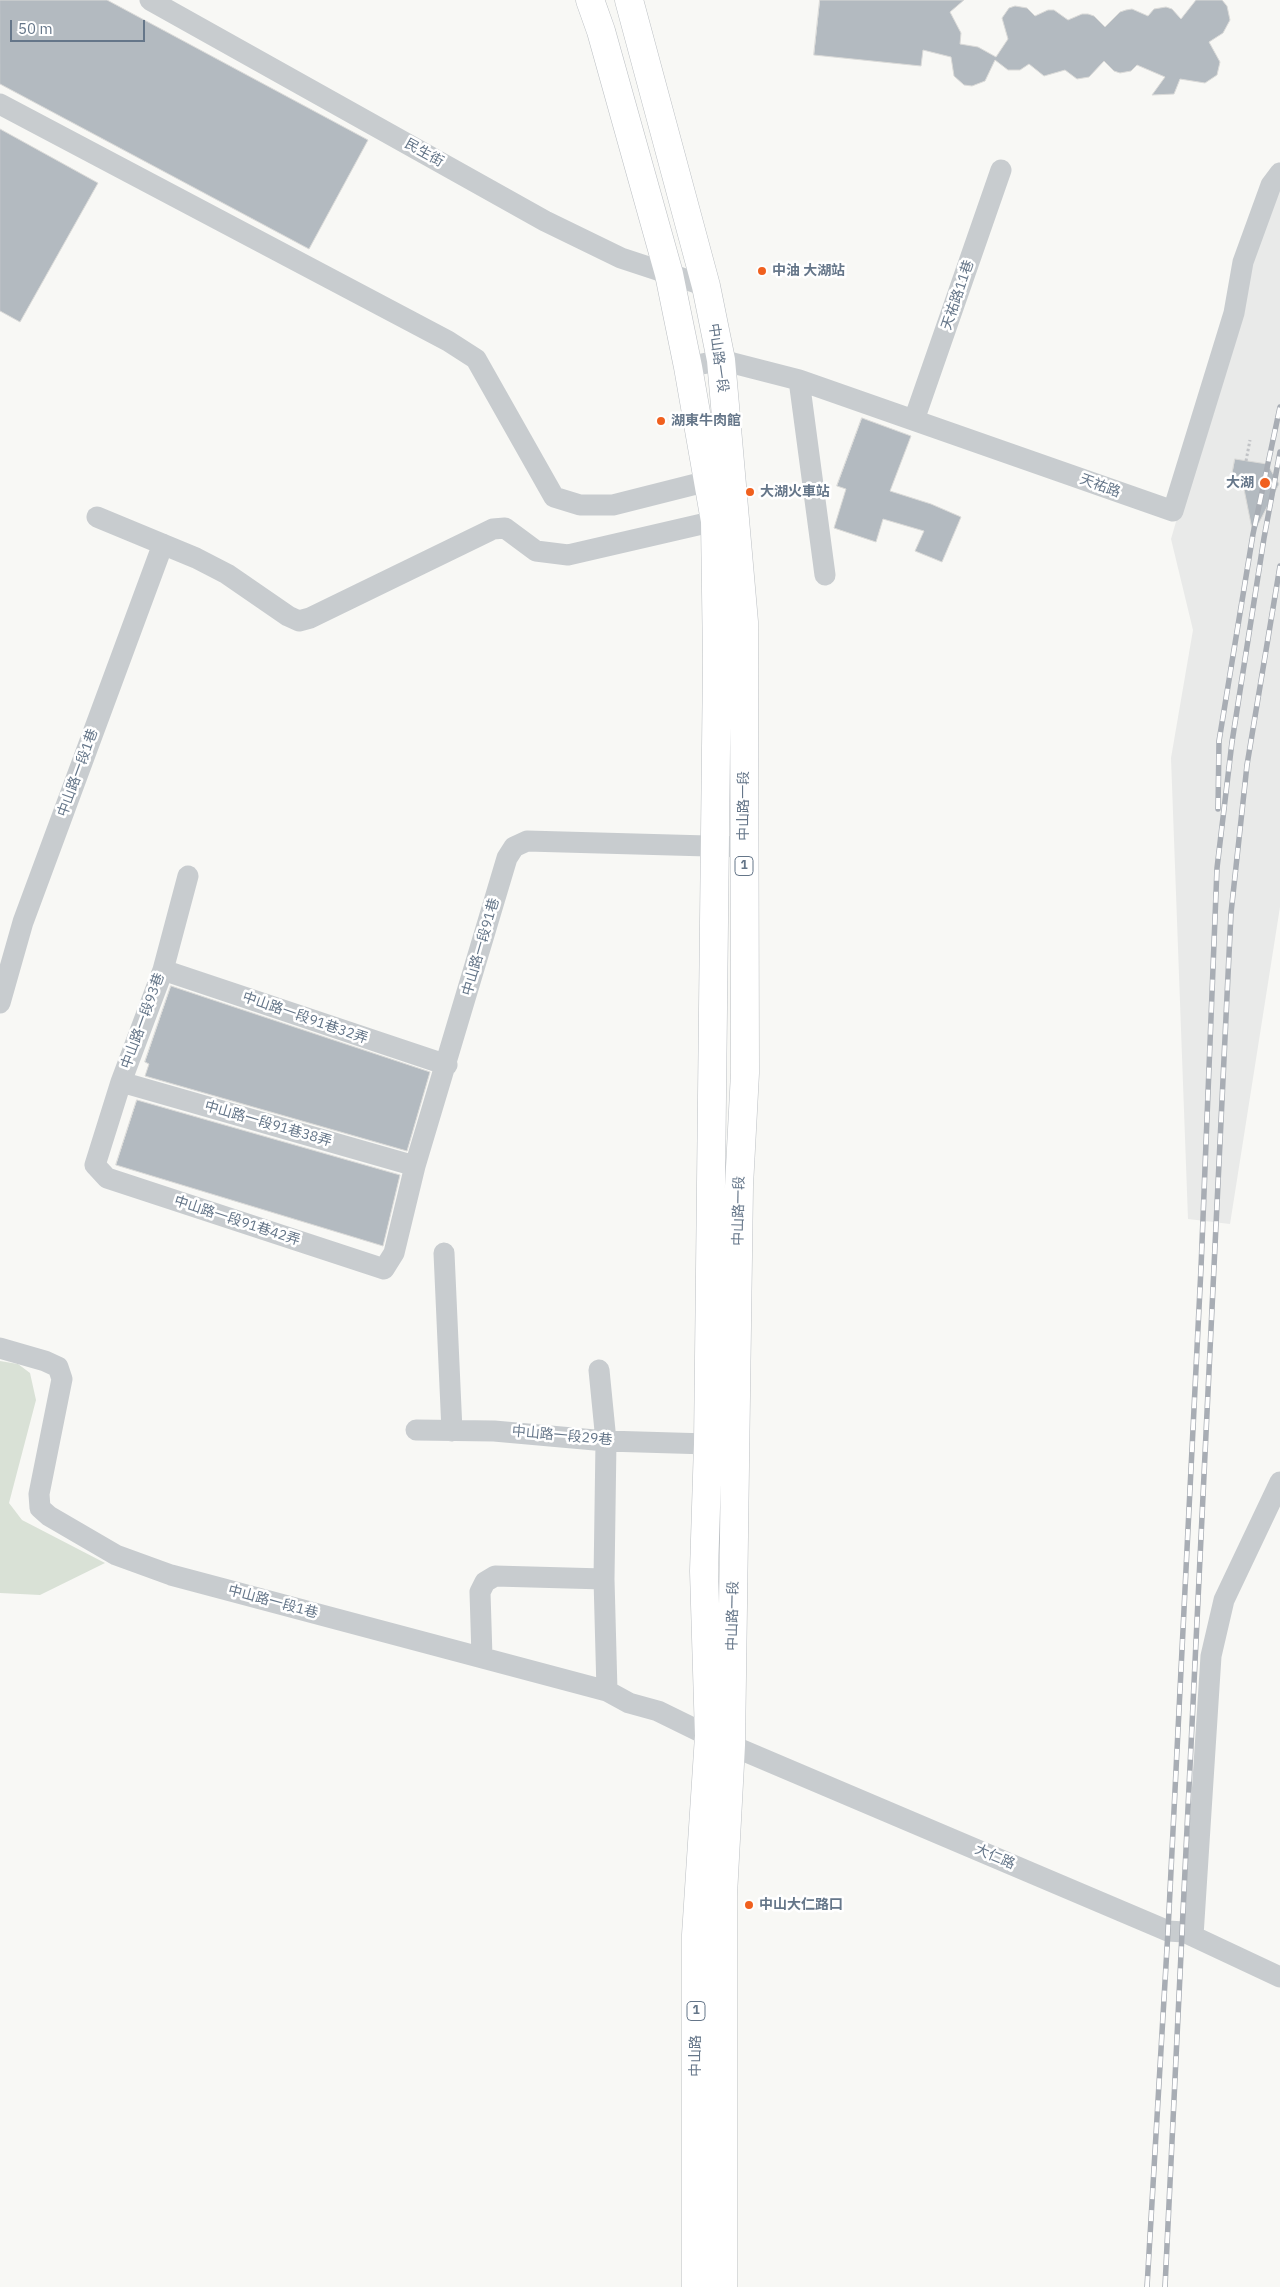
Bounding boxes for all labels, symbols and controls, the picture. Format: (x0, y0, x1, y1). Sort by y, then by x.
scale bar (12, 10, 148, 42)
text: 50 m (18, 19, 53, 38)
street label: 民生街 (402, 135, 446, 171)
street label: 天祐路11巷 (938, 258, 978, 332)
place label: 中油 大湖站 (772, 263, 845, 279)
marker: 中油 大湖站 (756, 265, 768, 277)
street label: 中山路一段 (705, 322, 731, 394)
place label: 湖東牛肉館 (671, 413, 741, 429)
marker: 湖東牛肉館 (655, 415, 667, 427)
street label: 天祐路 (1077, 471, 1123, 501)
place label: 大湖 (1226, 475, 1254, 491)
marker: 大湖 (1258, 476, 1272, 490)
place label: 大湖火車站 (760, 484, 830, 500)
marker: 大湖火車站 (744, 486, 756, 498)
street label: 中山路一段1巷 (54, 727, 102, 819)
street label: 中山路一段 (736, 771, 752, 841)
road number: 1 (735, 856, 753, 876)
street label: 中山路一段91巷 (459, 896, 503, 998)
street label: 中山路一段93巷 (118, 971, 168, 1071)
street label: 中山路一段91巷32弄 (240, 989, 370, 1047)
street label: 中山路一段91巷38弄 (202, 1098, 334, 1150)
street label: 中山路一段 (730, 1176, 748, 1246)
street label: 中山路一段91巷42弄 (172, 1193, 302, 1249)
street label: 中山路一段29巷 (511, 1423, 613, 1449)
street label: 中山路一段 (724, 1581, 742, 1651)
street label: 中山路一段1巷 (226, 1582, 320, 1622)
street label: 大仁路 (972, 1841, 1018, 1873)
place label: 中山大仁路口 (759, 1897, 843, 1913)
marker: 中山大仁路口 (743, 1899, 755, 1911)
road number: 1 (687, 2002, 705, 2020)
street label: 中山路 (688, 2035, 704, 2077)

